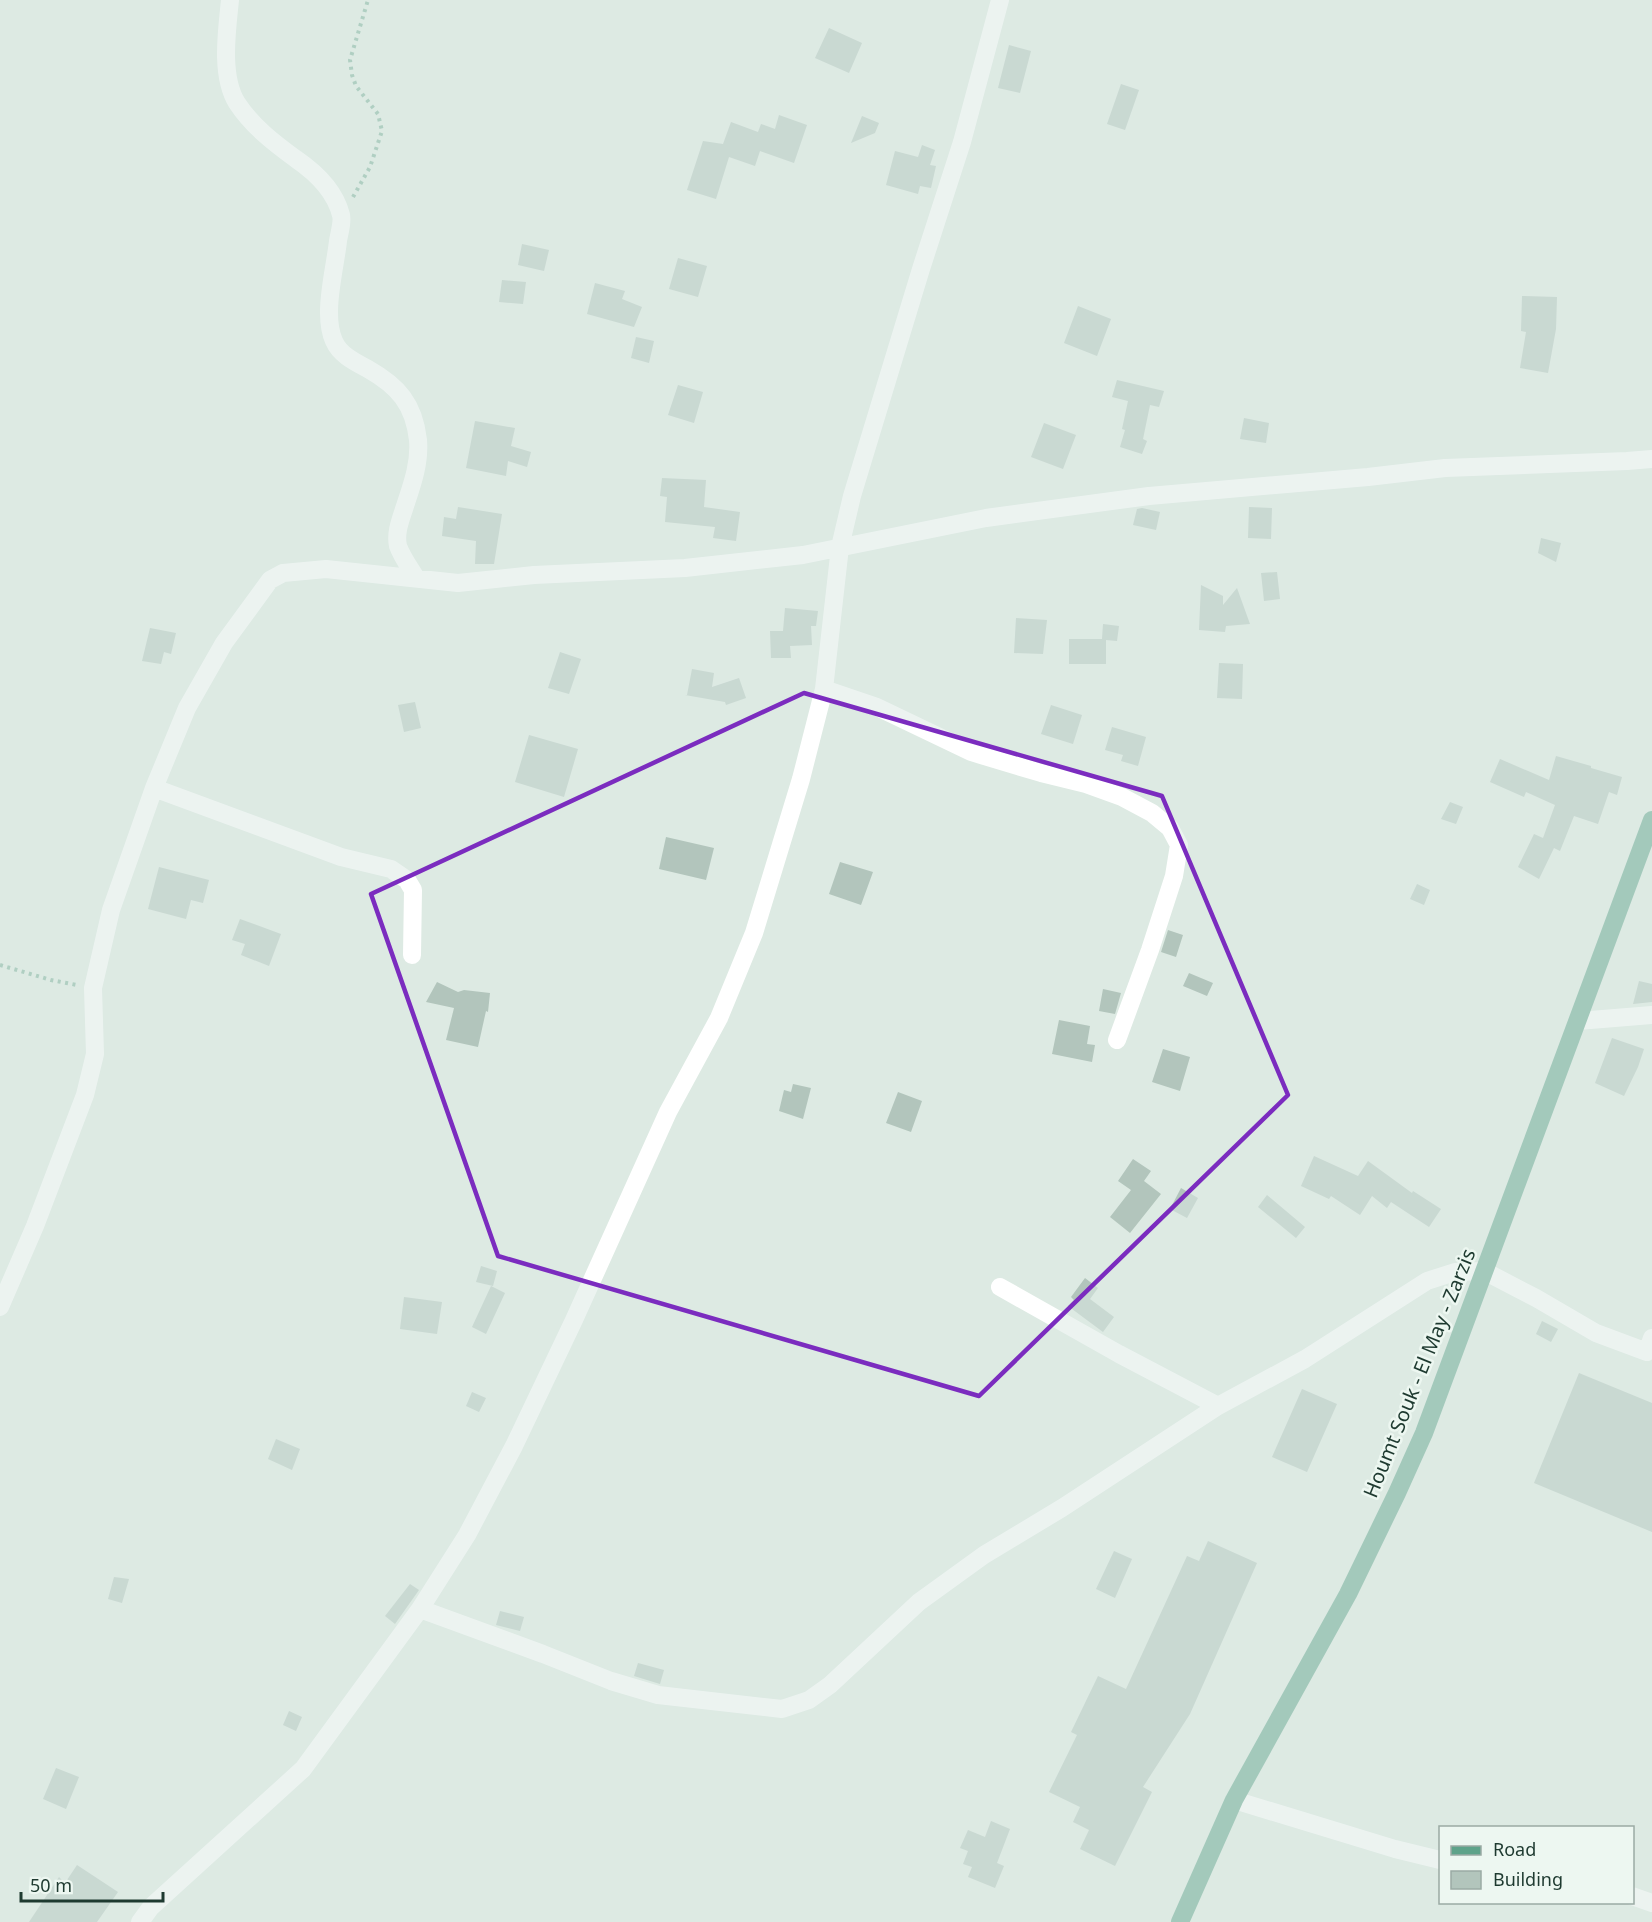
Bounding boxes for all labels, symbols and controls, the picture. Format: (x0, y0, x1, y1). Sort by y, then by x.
street label: Houmt Souk - El May - Zarzis (1357, 1244, 1481, 1502)
legend (1439, 1826, 1634, 1904)
text: Road (1493, 1837, 1536, 1861)
scale bar (21, 1865, 164, 1903)
text: Building (1493, 1867, 1563, 1891)
text: 50 m (30, 1873, 72, 1897)

